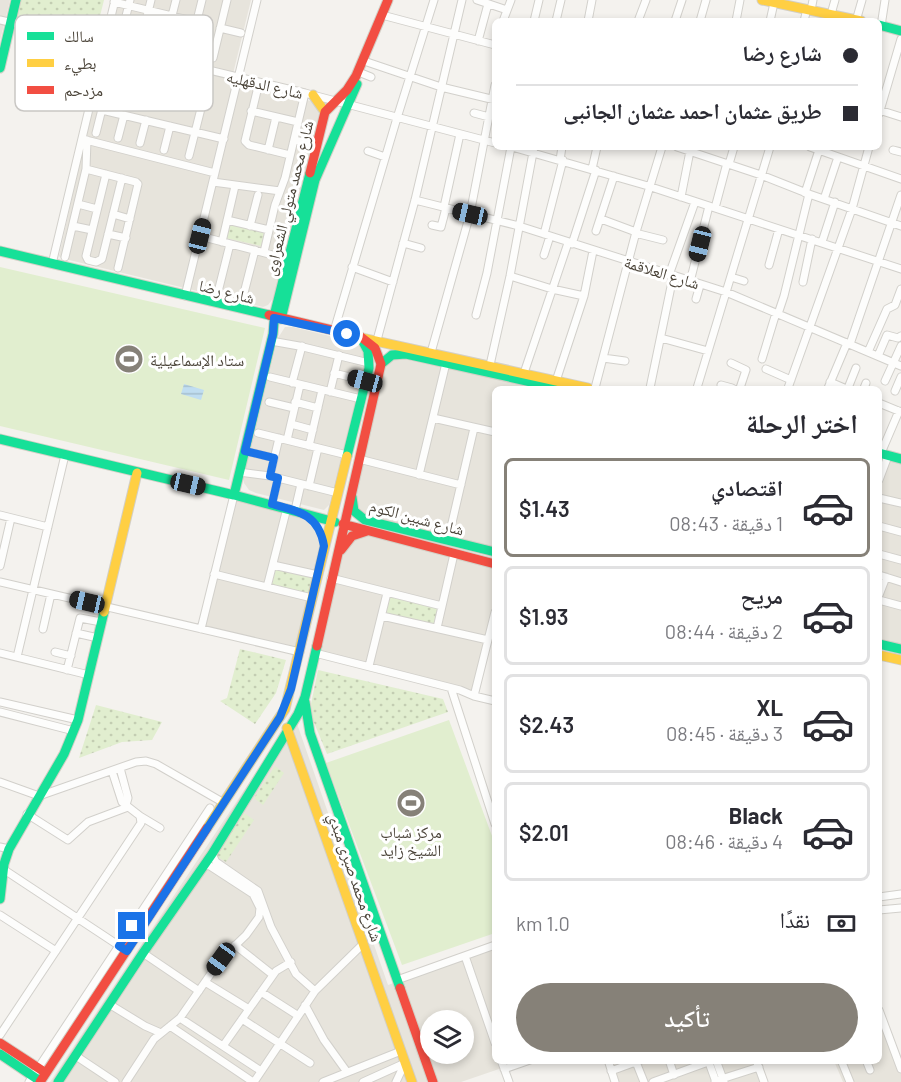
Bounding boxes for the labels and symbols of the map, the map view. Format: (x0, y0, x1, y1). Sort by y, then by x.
legend (15, 15, 213, 111)
text: سالك (64, 26, 94, 45)
text: بطيء (64, 53, 96, 76)
street label: شارع الدقهليه (224, 66, 305, 104)
text: مزدحم (64, 80, 103, 101)
street label: شارع محمد متولي الشعراوى (260, 118, 320, 279)
car (450, 201, 490, 227)
car (187, 216, 213, 256)
car (687, 224, 713, 264)
street label: شارع العلاقمة (621, 252, 702, 294)
street label: شارع رضا (197, 275, 257, 309)
route start (333, 320, 360, 347)
sports icon: ستاد الإسماعيلية (113, 343, 145, 375)
place label: ستاد الإسماعيلية (150, 350, 244, 370)
car (345, 368, 385, 394)
car (168, 471, 208, 497)
street label: شارع شبين الكوم (367, 495, 466, 541)
car (67, 589, 107, 615)
sports icon: مركز شباب الشيخ زايد (395, 787, 427, 819)
street label: شارع محمد صبرى مبدي (321, 810, 387, 945)
place label: مركز شباب الشيخ زايد (380, 822, 442, 861)
route end (118, 912, 145, 939)
car (203, 939, 239, 979)

